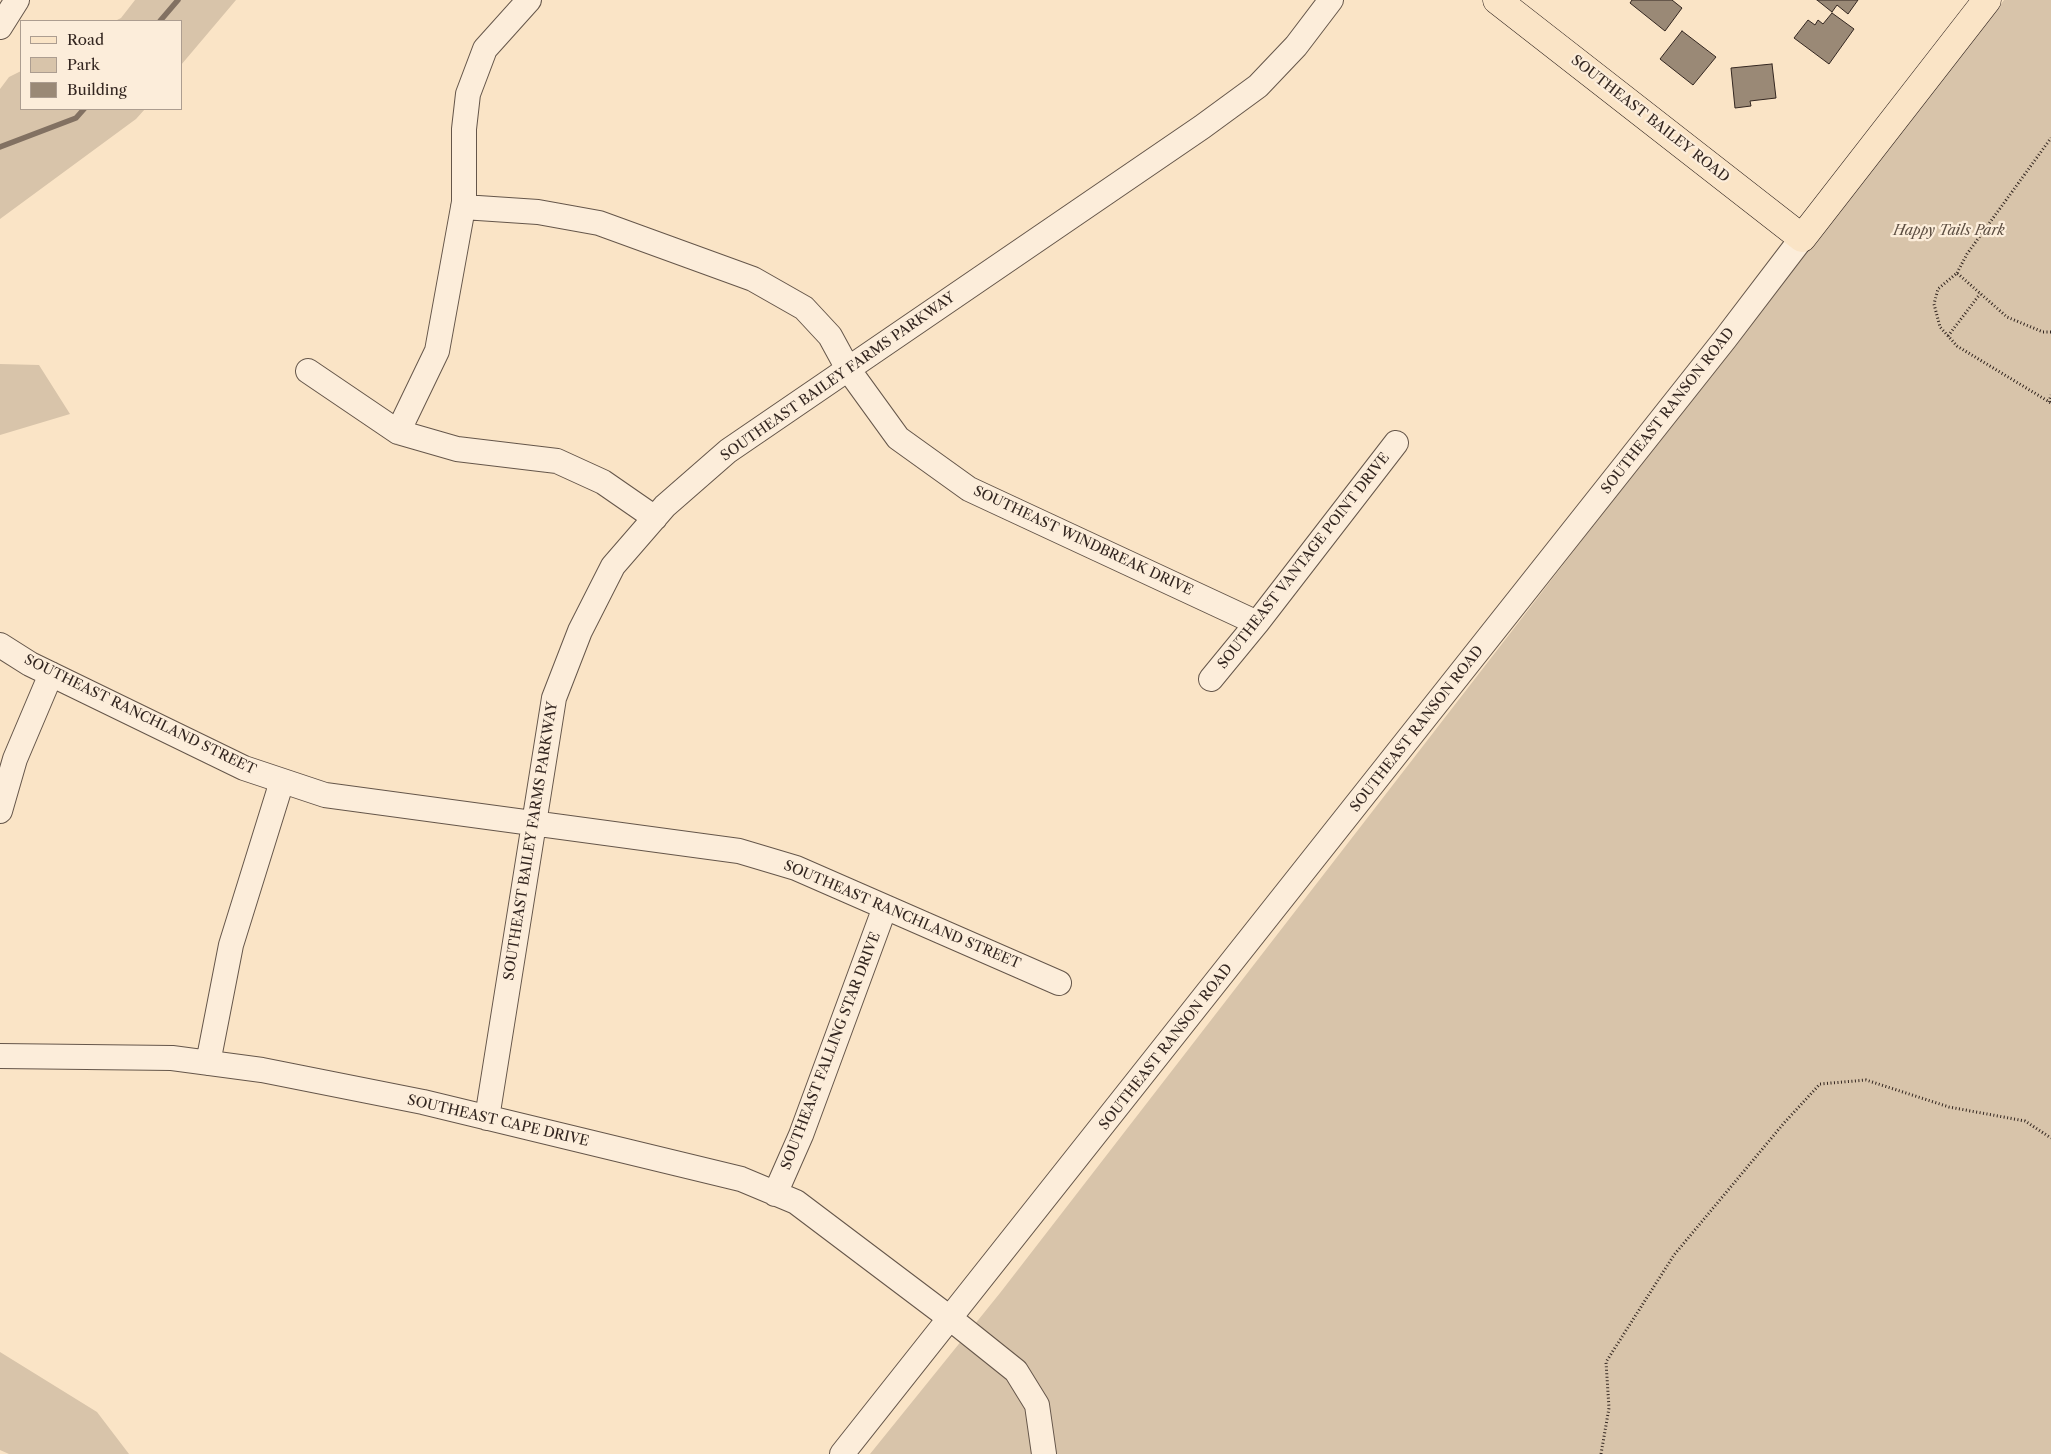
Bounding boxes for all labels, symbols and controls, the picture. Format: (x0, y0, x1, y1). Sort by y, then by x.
legend (20, 20, 182, 110)
text: Road (67, 30, 104, 49)
street label: SOUTHEAST BAILEY ROAD (1567, 52, 1733, 186)
text: Park (67, 55, 100, 74)
text: Building (67, 80, 127, 99)
park label: Happy Tails Park (1893, 223, 2005, 239)
street label: SOUTHEAST BAILEY FARMS PARKWAY (718, 289, 958, 465)
street label: SOUTHEAST RANSON ROAD (1598, 325, 1738, 497)
street label: SOUTHEAST VANTAGE POINT DRIVE (1215, 450, 1393, 672)
street label: SOUTHEAST WINDBREAK DRIVE (971, 483, 1195, 599)
street label: SOUTHEAST RANSON ROAD (1347, 643, 1487, 815)
street label: SOUTHEAST RANCHLAND STREET (21, 651, 259, 779)
street label: SOUTHEAST BAILEY FARMS PARKWAY (501, 700, 561, 982)
street label: SOUTHEAST RANCHLAND STREET (781, 857, 1023, 973)
street label: SOUTHEAST FALLING STAR DRIVE (778, 930, 884, 1172)
street label: SOUTHEAST RANSON ROAD (1096, 961, 1236, 1133)
street label: SOUTHEAST CAPE DRIVE (405, 1092, 591, 1150)

